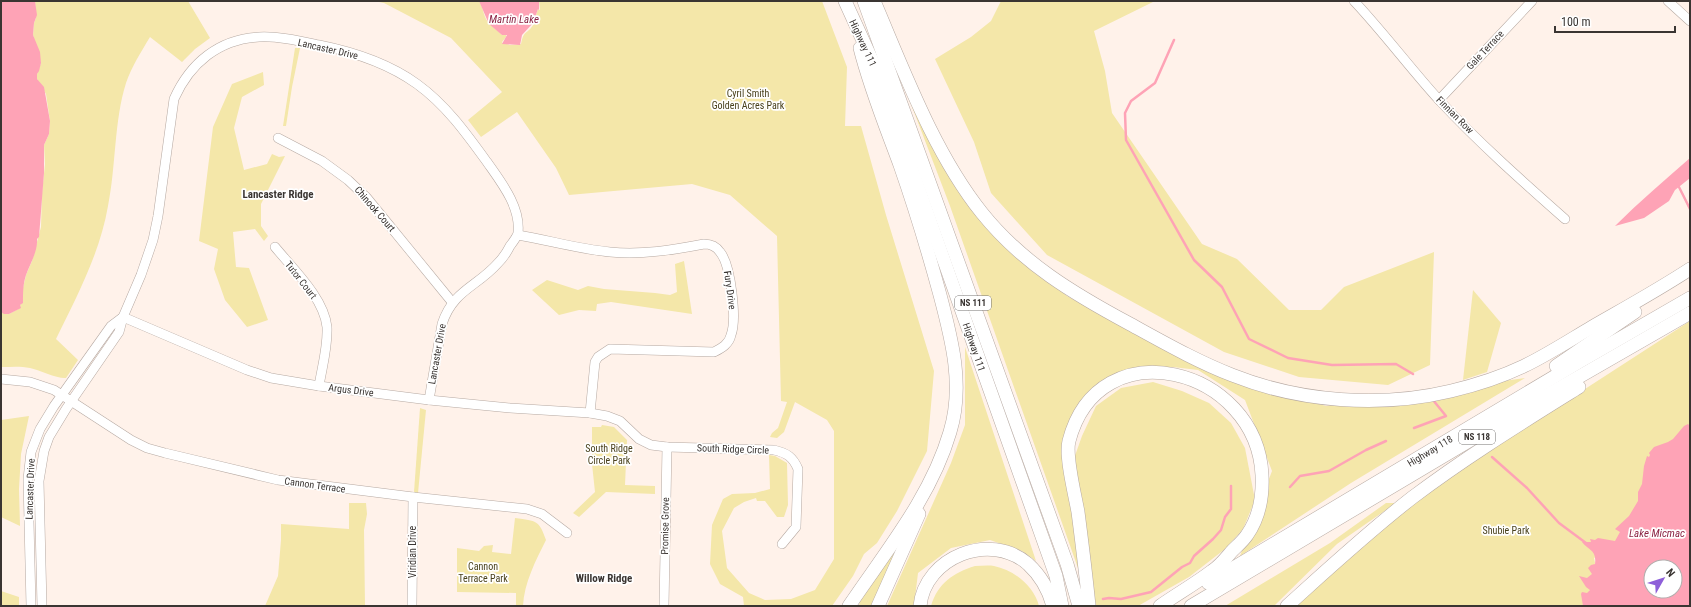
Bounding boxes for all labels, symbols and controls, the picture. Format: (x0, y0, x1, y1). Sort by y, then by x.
scale bar (1555, 8, 1675, 34)
water label: Martin Lake (489, 13, 539, 26)
text: 100 m (1561, 15, 1591, 29)
street label: Highway 111 (847, 18, 879, 68)
street label: Gale Terrace (1464, 28, 1506, 72)
street label: Lancaster Drive (297, 37, 359, 61)
park label: Cyril Smith Golden Acres Park (712, 88, 785, 111)
street label: Finnian Row (1434, 94, 1476, 136)
street label: Chinook Court (352, 184, 398, 234)
district label: Lancaster Ridge (242, 188, 314, 201)
street label: Tutor Court (283, 259, 319, 301)
street label: Fury Drive (722, 270, 738, 310)
road number: NS 111 (955, 296, 991, 310)
street label: Highway 111 (961, 321, 987, 373)
street label: Lancaster Drive (426, 323, 448, 385)
street label: Argus Drive (328, 382, 374, 398)
road number: NS 118 (1459, 430, 1495, 444)
street label: Highway 118 (1405, 433, 1455, 469)
street label: South Ridge Circle (697, 442, 770, 456)
park label: South Ridge Circle Park (585, 443, 633, 466)
street label: Lancaster Drive (23, 458, 37, 520)
street label: Cannon Terrace (284, 475, 347, 495)
street label: Promise Grove (659, 497, 671, 555)
park label: Shubie Park (1483, 525, 1530, 536)
street label: Viridian Drive (407, 526, 418, 578)
water label: Lake Micmac (1629, 527, 1685, 540)
north arrow (1643, 559, 1683, 599)
park label: Cannon Terrace Park (458, 561, 508, 584)
text: N (1663, 566, 1678, 580)
district label: Willow Ridge (576, 572, 632, 585)

